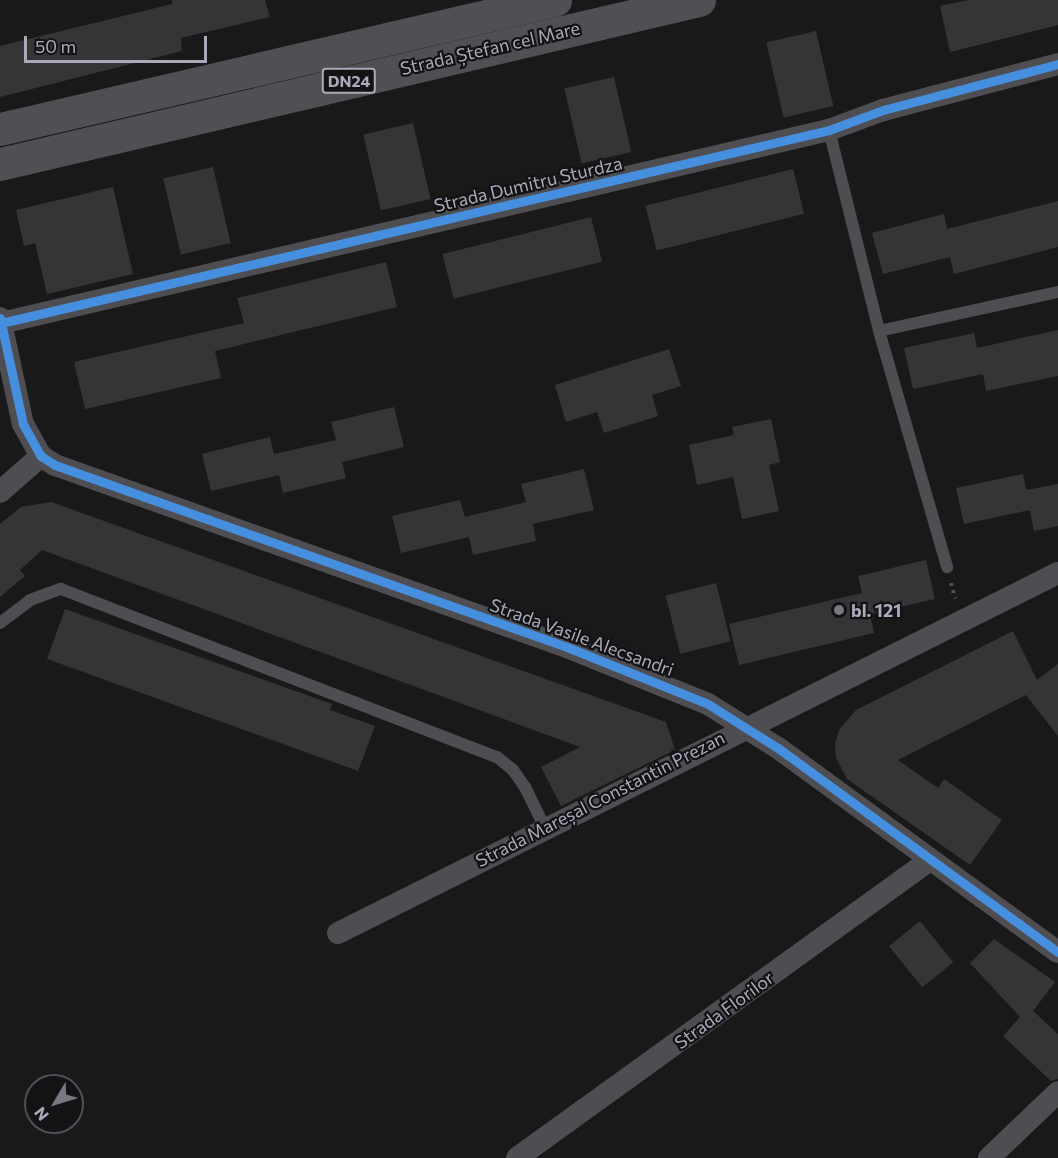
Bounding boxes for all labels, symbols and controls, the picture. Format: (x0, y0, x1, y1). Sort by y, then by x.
street label: Strada Ștefan cel Mare (398, 17, 582, 79)
scale bar (27, 24, 210, 62)
text: 50 m (35, 35, 76, 57)
road number: DN24 (320, 68, 378, 94)
street label: Strada Dumitru Sturdza (432, 152, 624, 216)
street label: Strada Vasile Alecsandri (487, 594, 677, 680)
place label: bl. 121 (851, 599, 901, 621)
marker: bl. 121 (832, 603, 846, 617)
street label: Strada Mareșal Constantin Prezan (472, 727, 728, 871)
street label: Strada Florilor (670, 967, 778, 1053)
north arrow (24, 1074, 84, 1134)
text: N (30, 1104, 52, 1125)

